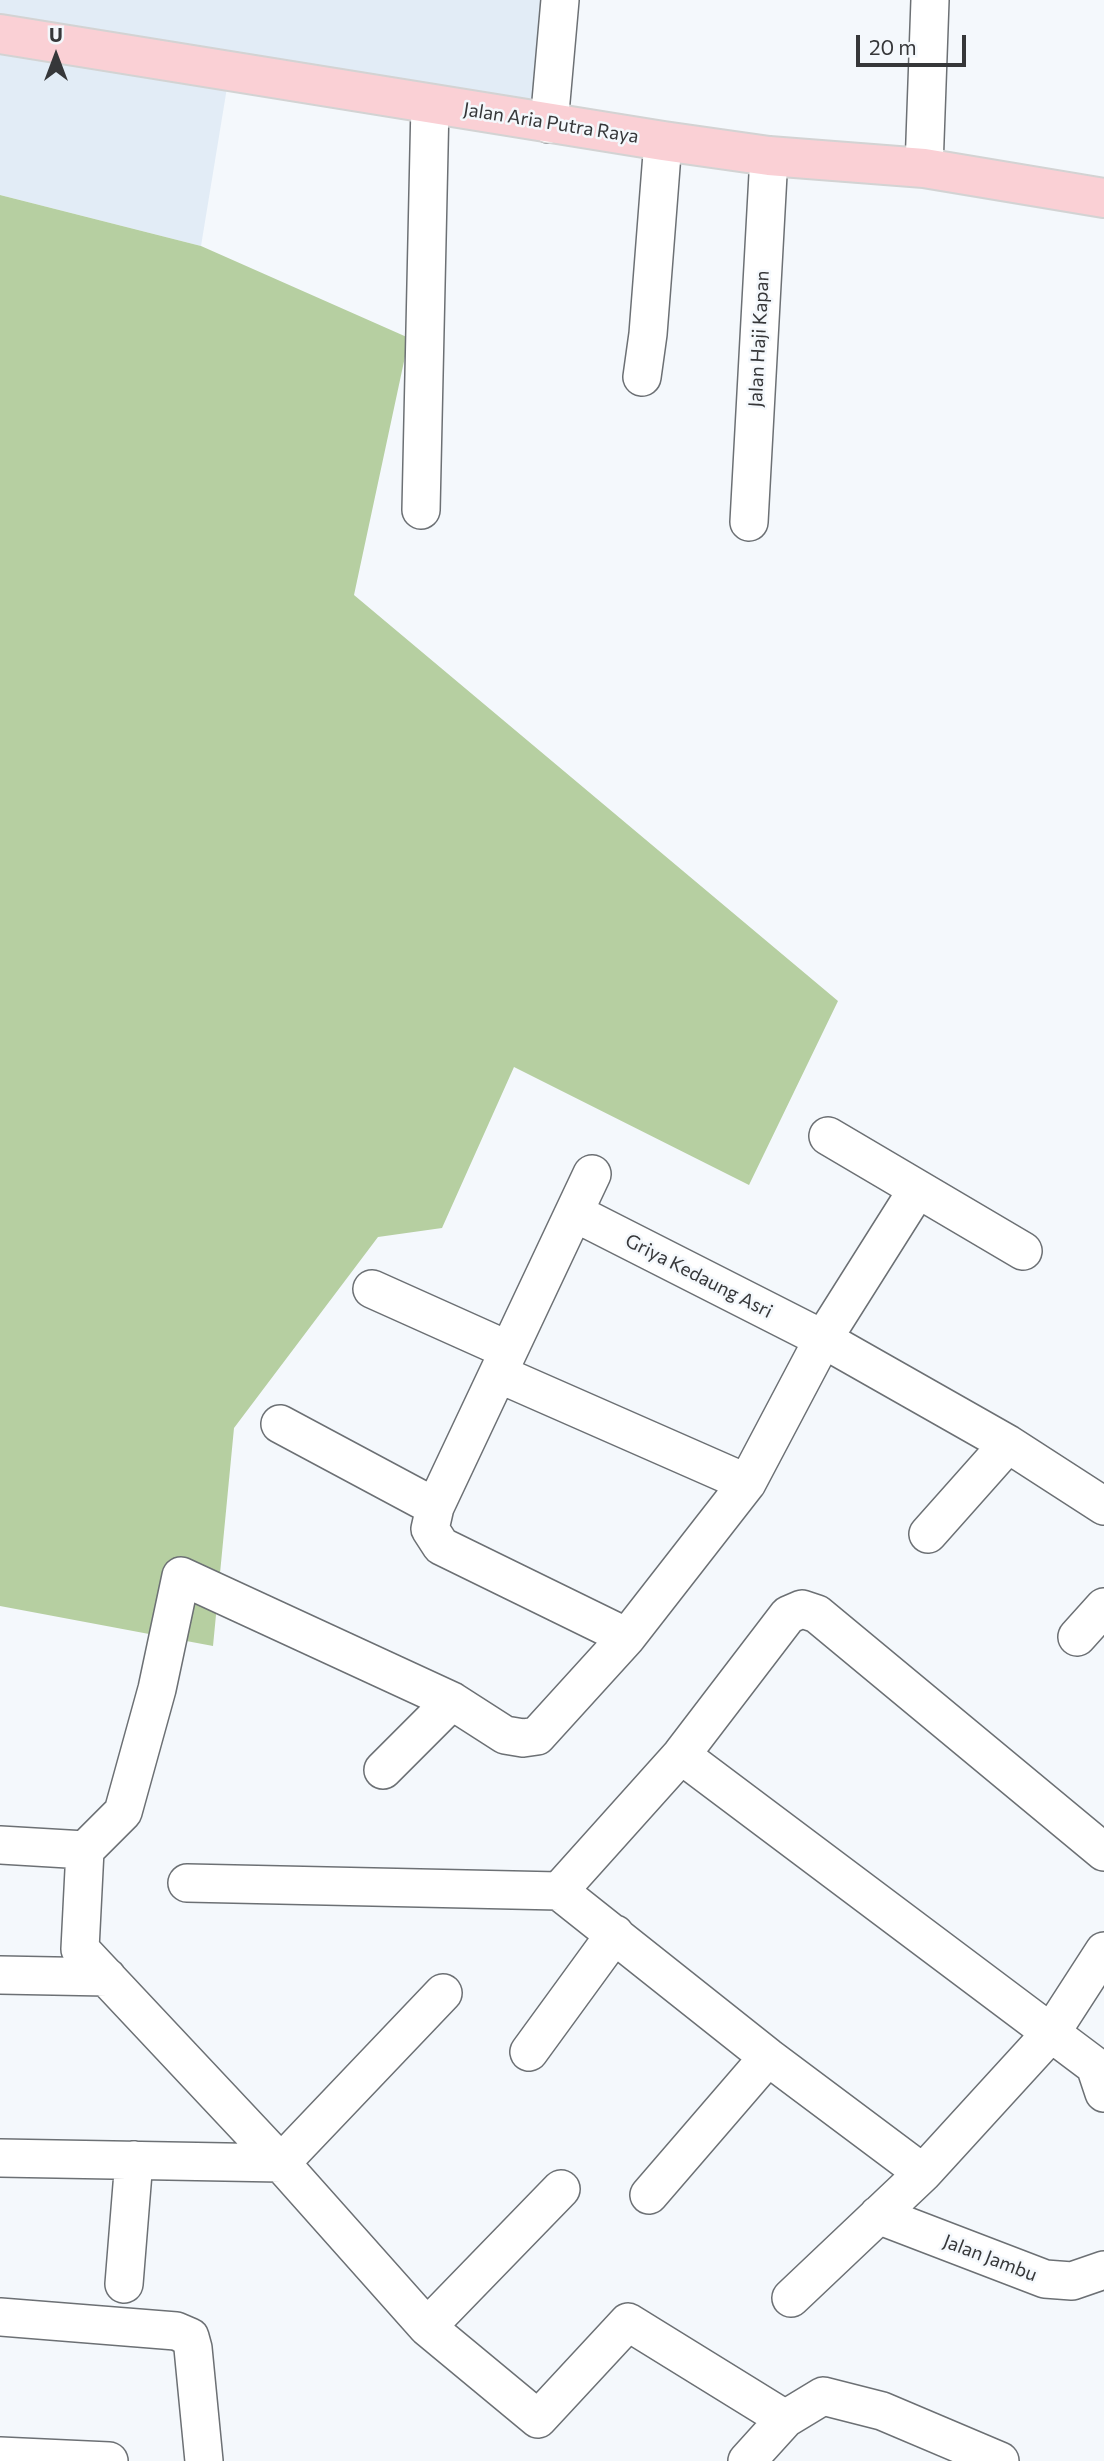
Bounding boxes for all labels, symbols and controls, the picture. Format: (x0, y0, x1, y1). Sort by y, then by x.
north arrow (21, 21, 91, 91)
scale bar (859, 21, 969, 65)
text: U (49, 23, 63, 46)
text: 20 m (869, 34, 917, 59)
street label: Jalan Aria Putra Raya (462, 98, 640, 148)
street label: Jalan Haji Kapan (744, 270, 774, 408)
street label: Griya Kedaung Asri (622, 1229, 776, 1323)
street label: Jalan Jambu (940, 2230, 1040, 2286)

